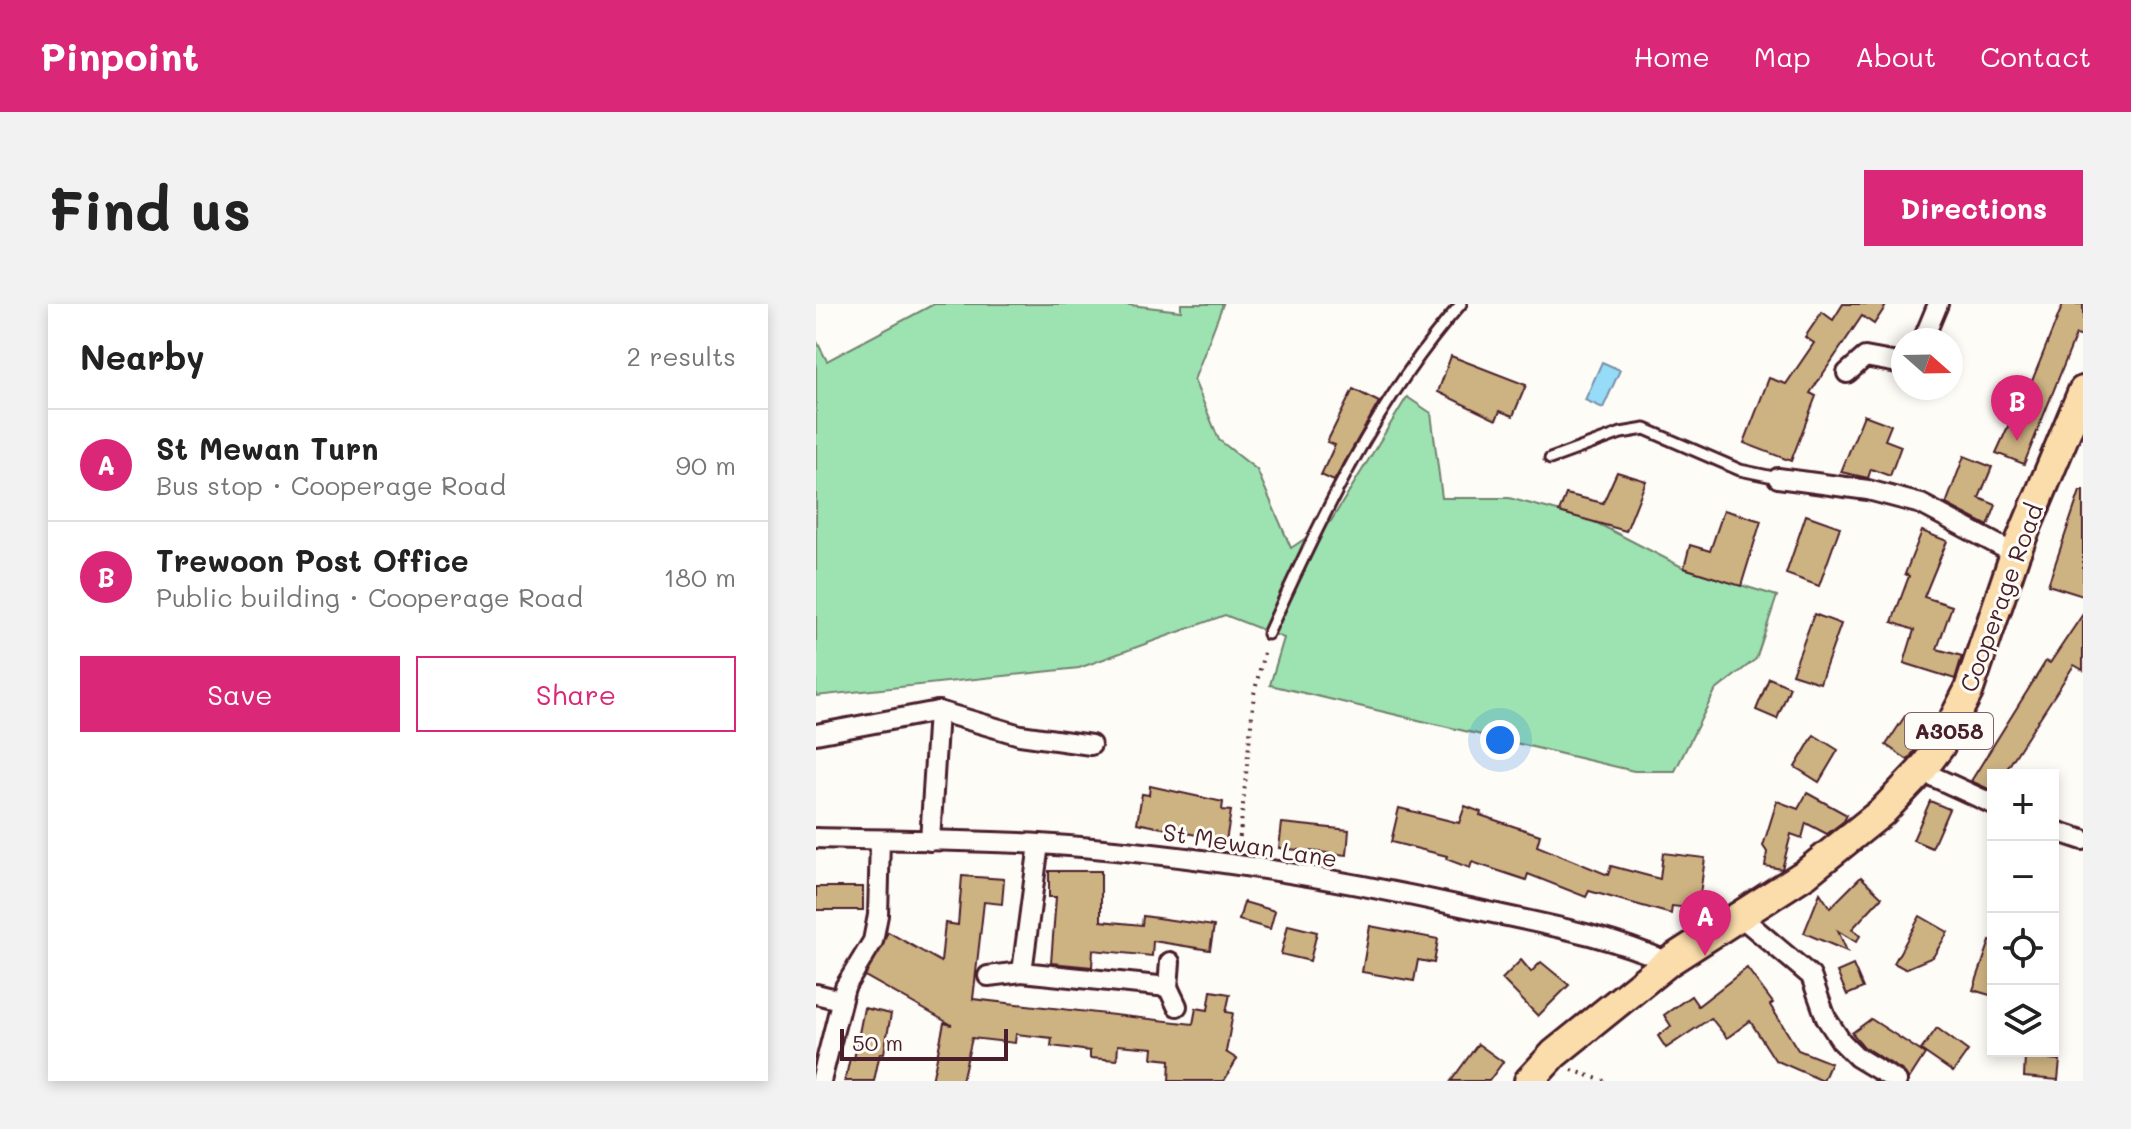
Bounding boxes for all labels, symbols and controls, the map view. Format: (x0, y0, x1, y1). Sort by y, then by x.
text: Pinpoint (40, 31, 199, 81)
text: Home (1634, 38, 1710, 74)
text: Map (1754, 38, 1811, 74)
text: About (1855, 38, 1936, 74)
text: Contact (1980, 38, 2091, 74)
button: Directions (1864, 170, 2083, 246)
text: Find us (48, 172, 251, 245)
north arrow (1891, 328, 1963, 400)
text: Nearby (80, 334, 205, 379)
text: 2 results (627, 339, 736, 373)
pin: B (1991, 375, 2043, 441)
text: St Mewan Turn (156, 428, 378, 468)
text: A (97, 448, 115, 482)
text: 90 m (676, 448, 736, 482)
text: Bus stop · Cooperage Road (156, 468, 506, 502)
street label: Cooperage Road (1952, 499, 2049, 696)
text: Trewoon Post Office (156, 540, 469, 580)
text: B (97, 560, 115, 594)
text: 180 m (664, 560, 736, 594)
text: Public building · Cooperage Road (156, 580, 583, 614)
button: Save (80, 656, 400, 732)
button: Share (416, 656, 736, 732)
road number: A3058 (1905, 713, 1993, 749)
your location (1480, 720, 1520, 760)
map controls (1987, 769, 2059, 1057)
button: + (1987, 769, 2059, 841)
street label: St Mewan Lane (1161, 815, 1340, 874)
button: − (1987, 841, 2059, 913)
pin: A (1679, 890, 1731, 956)
button: locate (1987, 913, 2059, 985)
button: layers (1987, 985, 2059, 1057)
scale bar (840, 1025, 1008, 1061)
text: 50 m (852, 1028, 903, 1057)

